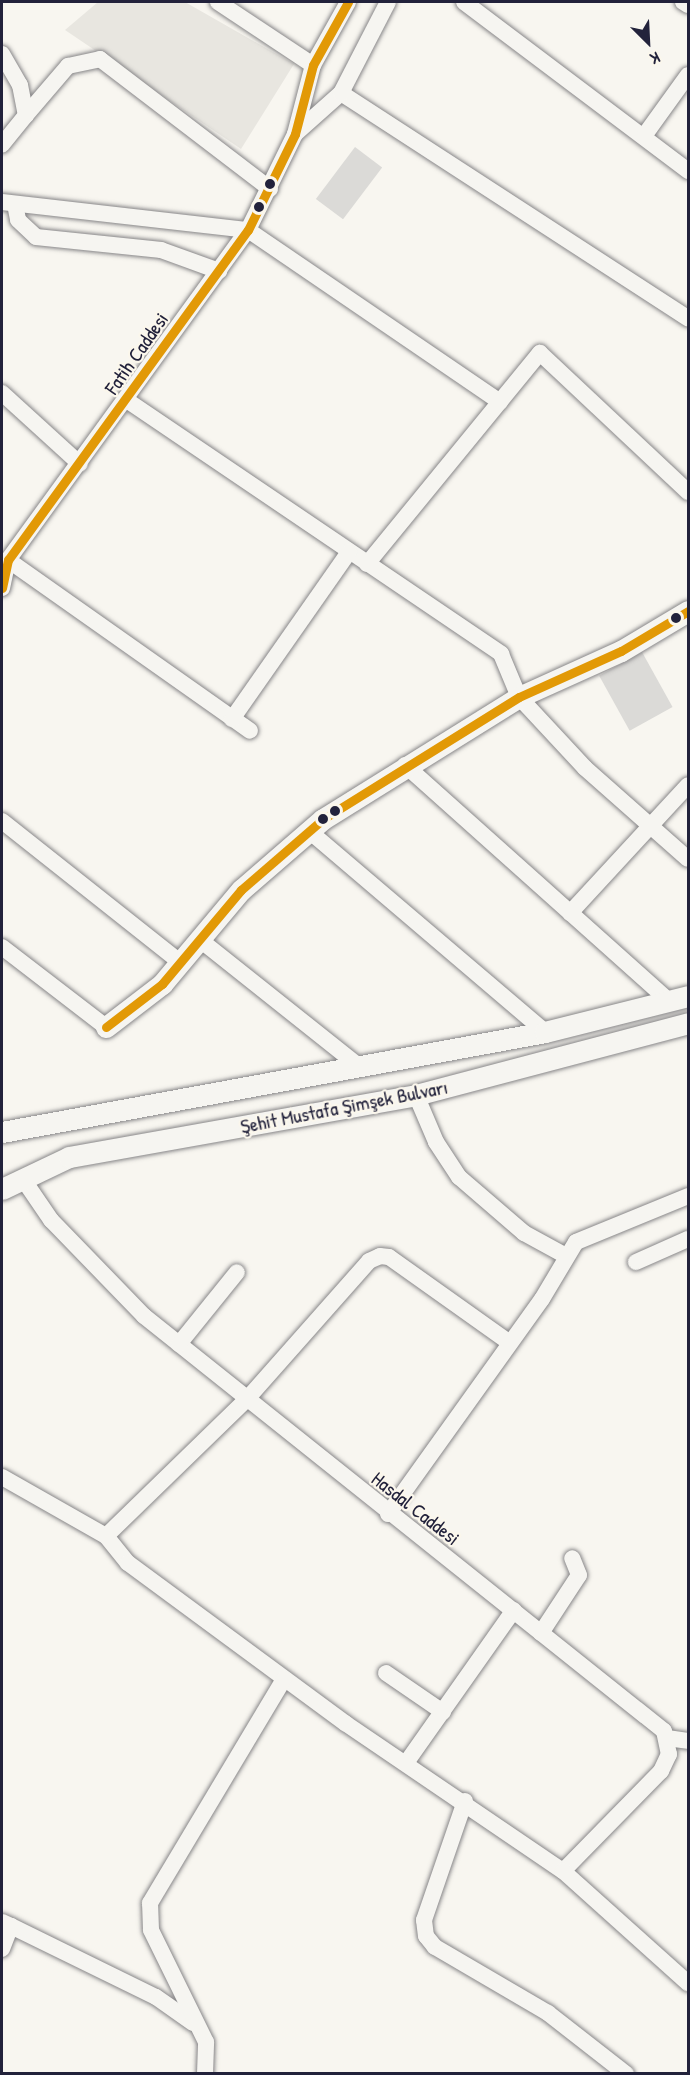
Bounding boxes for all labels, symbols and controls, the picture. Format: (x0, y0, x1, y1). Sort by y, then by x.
north arrow (618, 12, 678, 72)
text: K (647, 47, 664, 70)
unlabelled marker (264, 178, 276, 190)
unlabelled marker (253, 201, 265, 213)
street label: Fatih Caddesi (99, 308, 173, 398)
unlabelled marker (670, 612, 682, 624)
unlabelled marker (329, 805, 341, 817)
unlabelled marker (317, 813, 329, 825)
street label: Şehit Mustafa Şimşek Bulvarı (238, 1074, 450, 1138)
street label: Hasdal Caddesi (367, 1466, 465, 1550)

